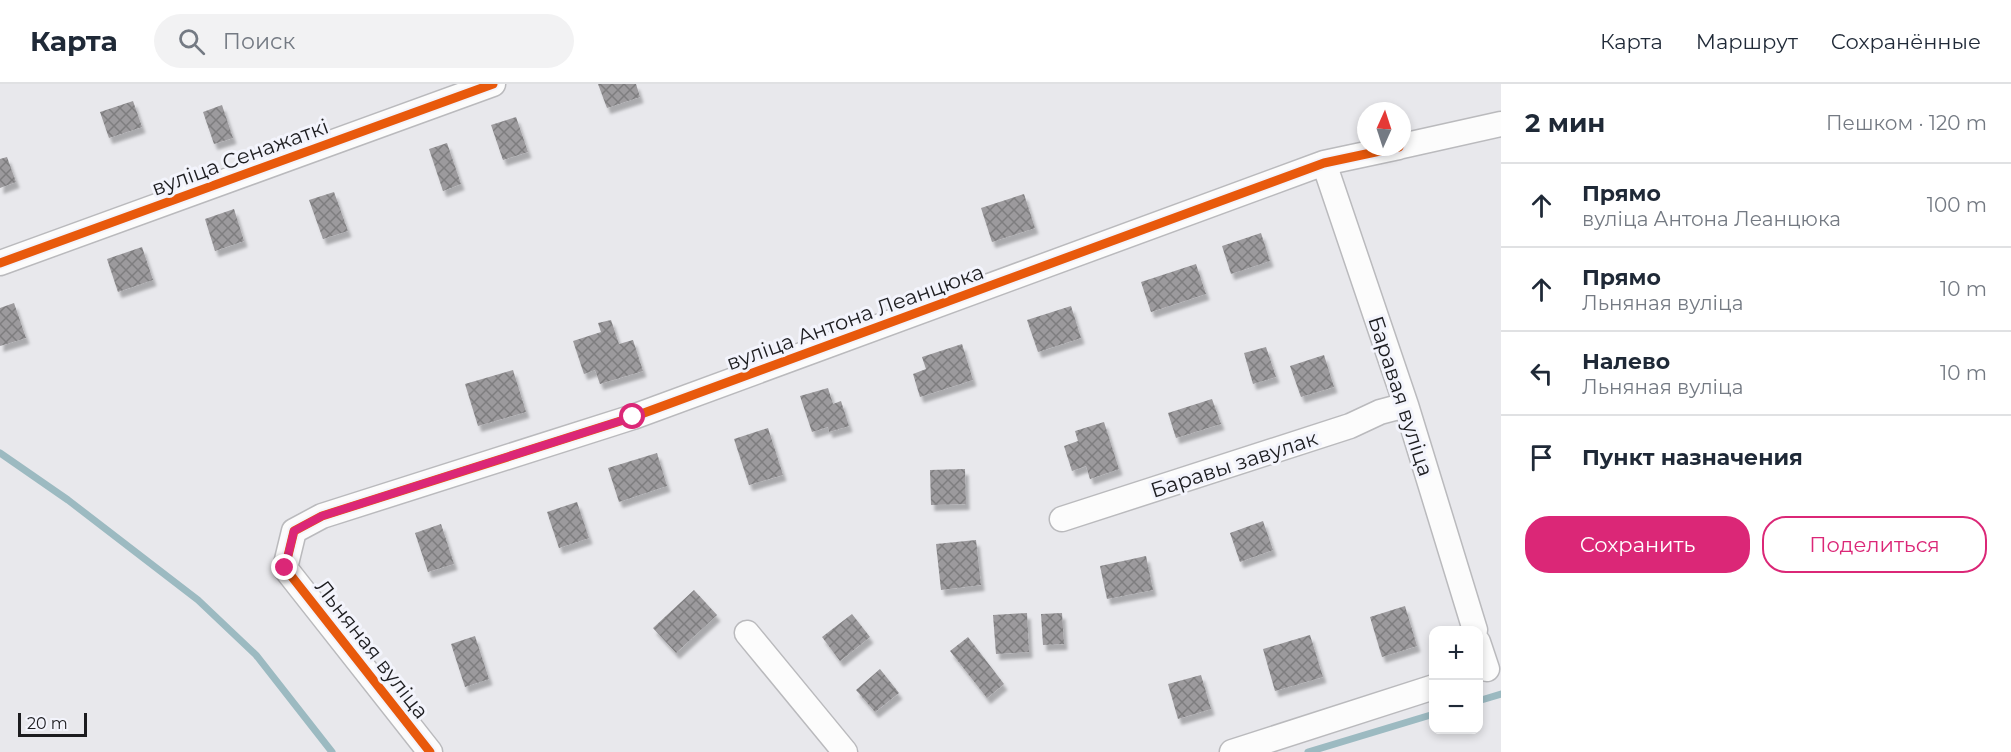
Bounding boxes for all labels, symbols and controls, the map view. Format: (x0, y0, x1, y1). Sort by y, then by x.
search box (154, 14, 574, 68)
text: Карта (30, 24, 118, 58)
icon: search (175, 25, 208, 58)
text: Поиск (223, 28, 295, 55)
text: Карта (1600, 29, 1663, 54)
text: Маршрут (1696, 29, 1798, 54)
text: Сохранённые (1831, 29, 1981, 54)
north arrow (1357, 102, 1411, 156)
text: 2 мин (1525, 107, 1605, 139)
text: Пешком · 120 m (1826, 111, 1987, 135)
street label: вуліца Сенажаткі (148, 113, 332, 201)
text: Прямо (1582, 180, 1661, 207)
icon: ahead (1525, 189, 1558, 222)
text: 100 m (1927, 193, 1987, 217)
text: вуліца Антона Леанцюка (1582, 207, 1841, 231)
street label: вуліца Антона Леанцюка (723, 259, 987, 375)
text: Прямо (1582, 264, 1661, 291)
icon: ahead (1525, 273, 1558, 306)
text: 10 m (1940, 277, 1987, 301)
text: Льняная вуліца (1582, 291, 1743, 315)
street label: Баравая вуліца (1363, 313, 1439, 479)
text: Налево (1582, 348, 1670, 375)
icon: left (1525, 357, 1558, 390)
text: 10 m (1940, 361, 1987, 385)
text: Льняная вуліца (1582, 375, 1743, 399)
route start (619, 403, 645, 429)
street label: Баравы завулак (1147, 425, 1321, 503)
icon: arrive (1525, 441, 1558, 474)
text: Пункт назначения (1582, 444, 1803, 471)
button: Сохранить (1525, 516, 1750, 573)
button: Поделиться (1762, 516, 1987, 573)
route end (271, 554, 297, 580)
street label: Льняная вуліца (310, 575, 434, 723)
map controls (1429, 626, 1483, 734)
button: + (1429, 626, 1483, 680)
button: − (1429, 680, 1483, 734)
scale bar (18, 710, 87, 738)
text: 20 m (27, 714, 68, 733)

